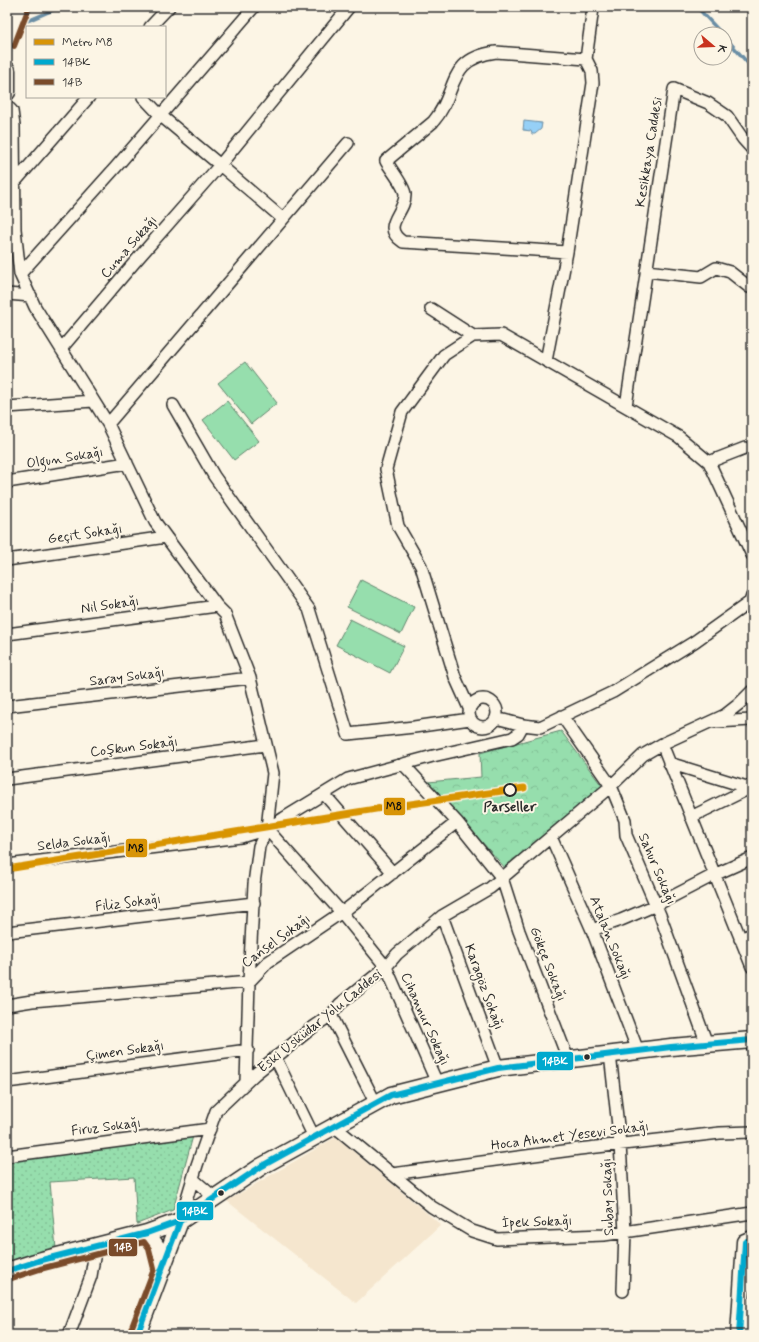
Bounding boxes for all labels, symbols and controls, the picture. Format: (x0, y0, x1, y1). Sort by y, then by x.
legend (26, 26, 166, 98)
north arrow (693, 26, 733, 66)
text: Metro M8 (62, 35, 113, 51)
text: K (714, 43, 729, 55)
text: 14BK (62, 55, 90, 71)
text: 14B (62, 75, 83, 91)
street label: Kesikkaya Caddesi (631, 96, 667, 208)
street label: Cuma Sokağı (97, 212, 161, 282)
street label: Olgun Sokağı (25, 443, 105, 475)
street label: Geçit Sokağı (47, 520, 123, 548)
street label: Nil Sokağı (80, 592, 140, 618)
street label: Saray Sokağı (88, 663, 166, 691)
street label: Coşkun Sokağı (89, 733, 179, 761)
marker: Parseller (503, 783, 517, 797)
line badge: M8 (383, 797, 406, 816)
place label: Parseller (484, 798, 537, 816)
text: M8 (386, 800, 402, 814)
street label: Selda Sokağı (36, 829, 112, 855)
street label: Sahur Sokağı (634, 830, 680, 908)
line badge: M8 (125, 838, 148, 858)
text: M8 (128, 842, 144, 856)
street label: Filiz Sokağı (94, 890, 162, 916)
street label: Atalan Sokağı (585, 893, 635, 983)
street label: Cansel Sokağı (238, 910, 314, 972)
street label: Gökçe Sokağı (526, 924, 570, 1004)
street label: Karagöz Sokağı (459, 942, 508, 1033)
street label: Eski Üsküdar Yolu Caddesi (254, 965, 386, 1077)
street label: Cihannur Sokağı (396, 970, 454, 1068)
street label: Çimen Sokağı (85, 1037, 165, 1065)
line badge: 14BK (536, 1051, 574, 1071)
unlabelled marker (582, 1052, 592, 1062)
text: 14BK (542, 1055, 569, 1069)
street label: Firuz Sokağı (70, 1114, 142, 1140)
street label: Hoca Ahmet Yesevi Sokağı (490, 1117, 650, 1155)
street label: Subay Sokağı (598, 1158, 618, 1236)
unlabelled marker (216, 1188, 226, 1198)
line badge: 14BK (176, 1201, 214, 1221)
text: 14BK (182, 1205, 209, 1219)
street label: İpek Sokağı (501, 1212, 573, 1232)
line badge: 14B (108, 1238, 138, 1257)
text: 14B (114, 1241, 132, 1255)

